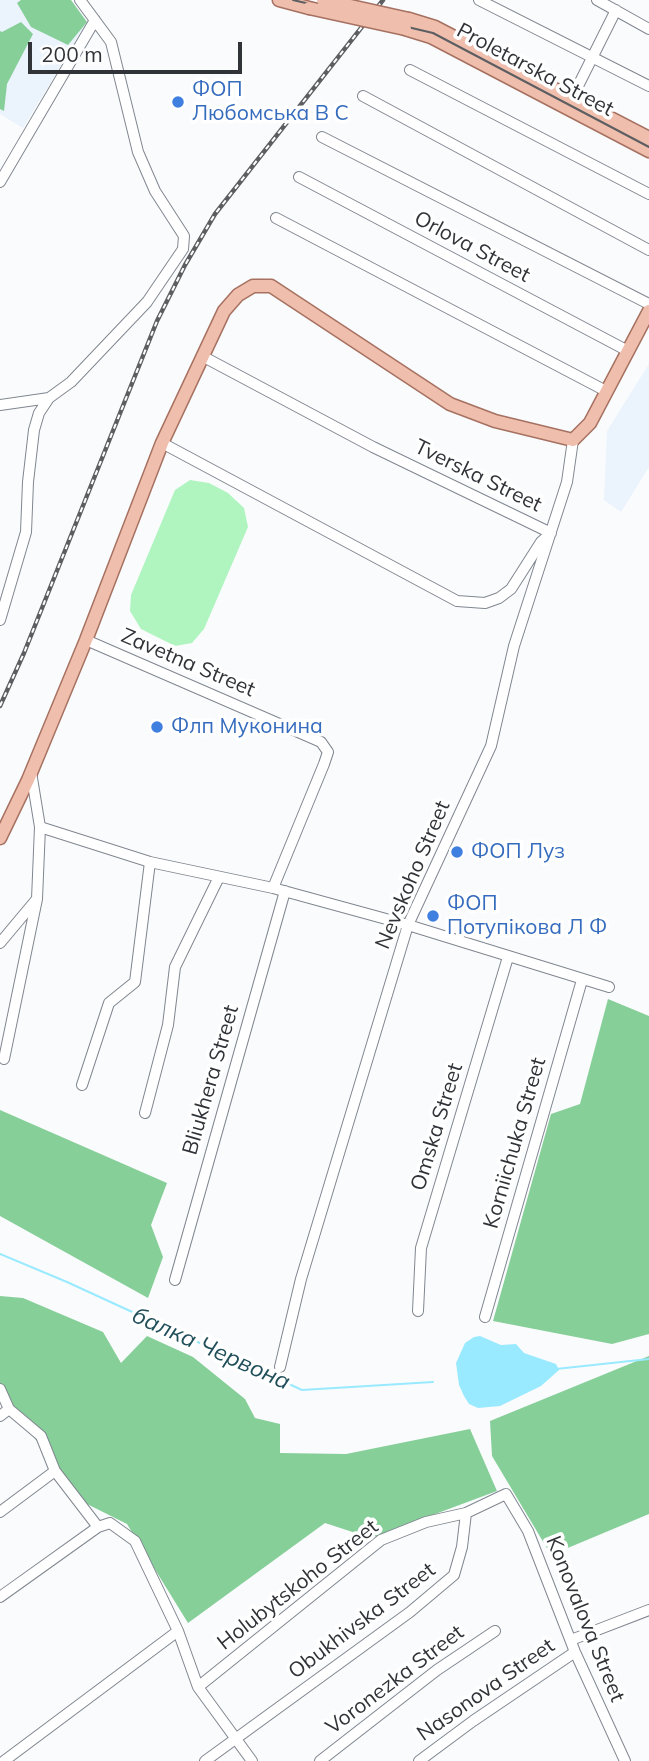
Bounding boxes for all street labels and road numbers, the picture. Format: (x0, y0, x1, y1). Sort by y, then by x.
street label: Proletarska Street (452, 18, 618, 122)
street label: Orlova Street (410, 206, 534, 288)
street label: Tverska Street (410, 434, 546, 518)
street label: Zavetna Street (117, 623, 259, 703)
street label: Nevskoho Street (370, 797, 456, 953)
street label: Bliukhera Street (178, 1002, 244, 1158)
street label: Korniichuka Street (479, 1055, 551, 1231)
street label: Omska Street (406, 1060, 468, 1194)
street label: Holubytskoho Street (213, 1514, 383, 1656)
street label: Konovalova Street (540, 1532, 630, 1706)
street label: Obukhivska Street (284, 1558, 440, 1684)
street label: Voronezka Street (321, 1620, 469, 1740)
street label: Nasonova Street (412, 1633, 560, 1747)

